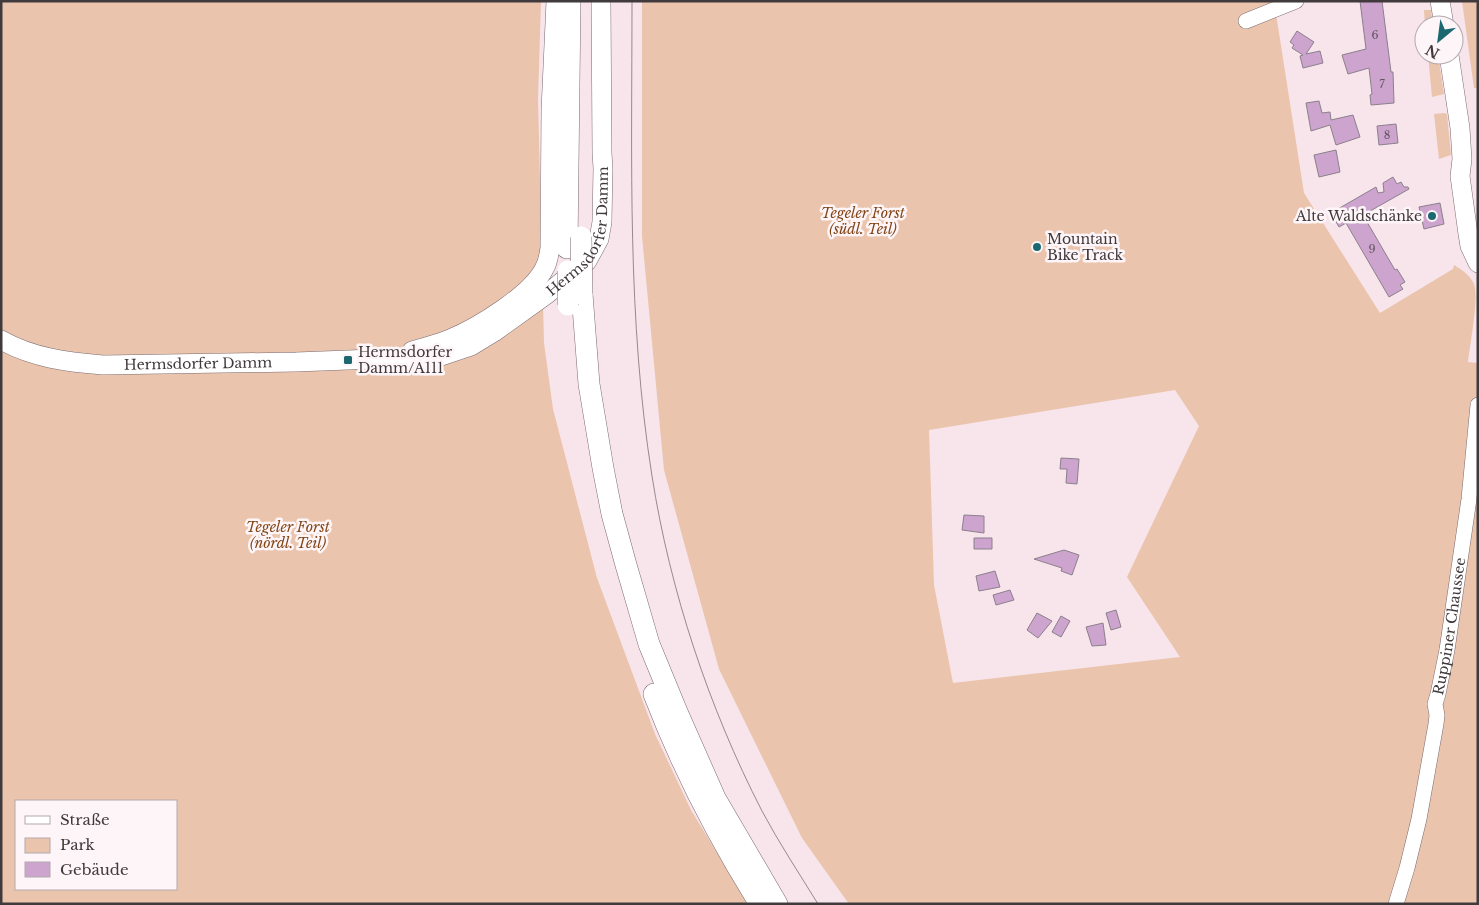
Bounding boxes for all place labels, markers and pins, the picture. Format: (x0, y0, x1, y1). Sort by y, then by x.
place label: Alte Waldschänke (1295, 207, 1422, 225)
marker: Alte Waldschänke (1426, 210, 1438, 222)
place label: Mountain Bike Track (1047, 230, 1123, 264)
marker: Mountain Bike Track (1031, 241, 1043, 253)
place label: Hermsdorfer Damm/A111 (358, 343, 453, 377)
marker: Hermsdorfer Damm/A111 (342, 354, 354, 366)

